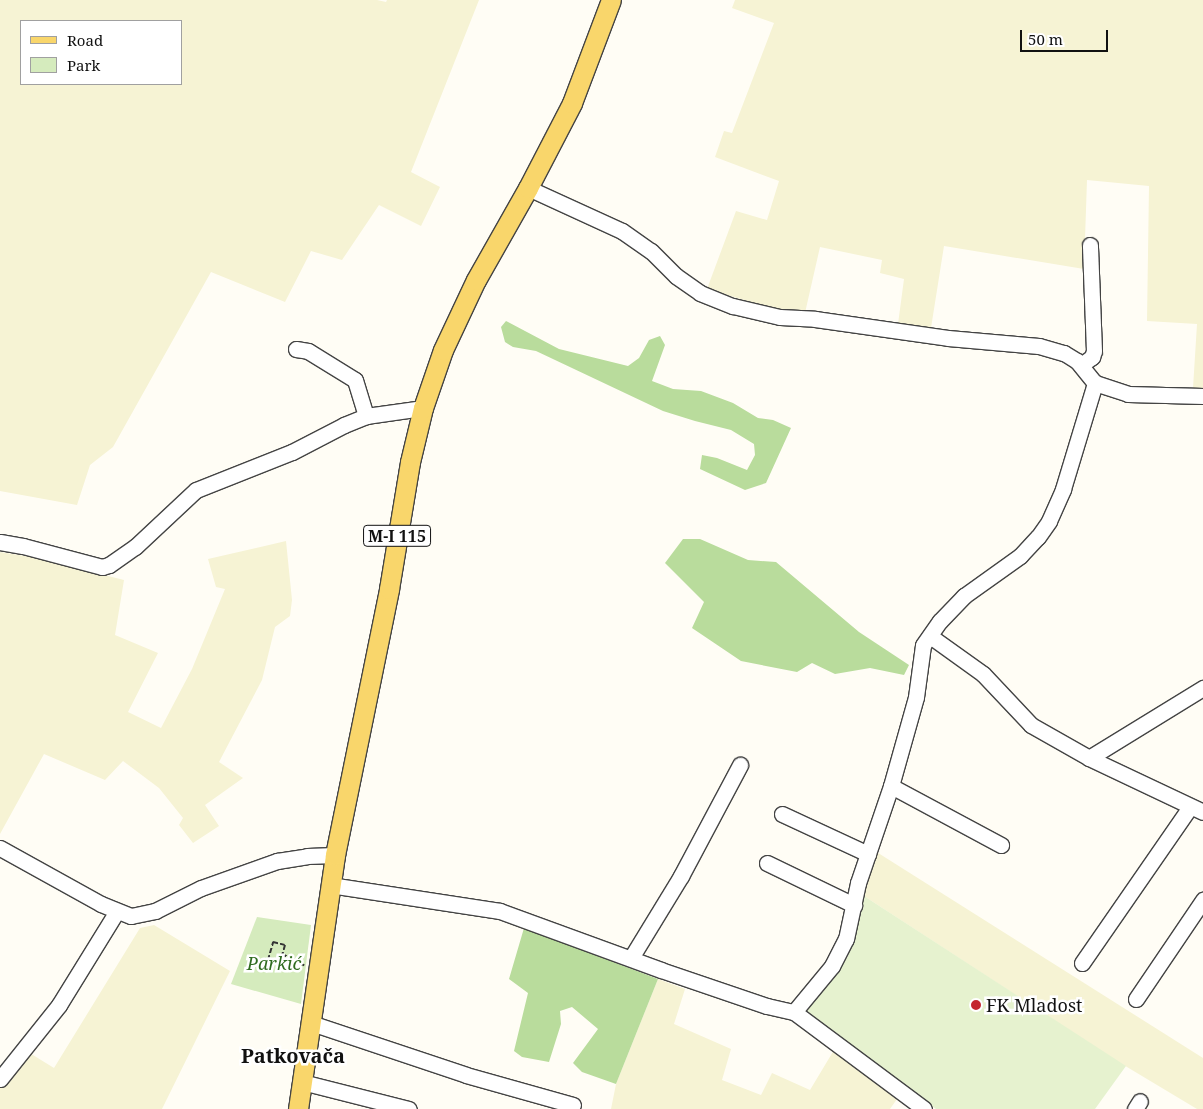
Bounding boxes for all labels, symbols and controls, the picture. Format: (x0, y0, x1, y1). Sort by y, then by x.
legend (20, 20, 182, 85)
scale bar (1023, 20, 1110, 52)
text: 50 m (1028, 29, 1063, 49)
text: Road (67, 30, 103, 50)
text: Park (67, 55, 100, 75)
road number: M-I 115 (362, 522, 432, 550)
park label: Parkić (247, 952, 301, 974)
place label: FK Mladost (986, 994, 1082, 1016)
marker: FK Mladost (970, 999, 982, 1011)
district label: Patkovača (241, 1043, 345, 1067)

